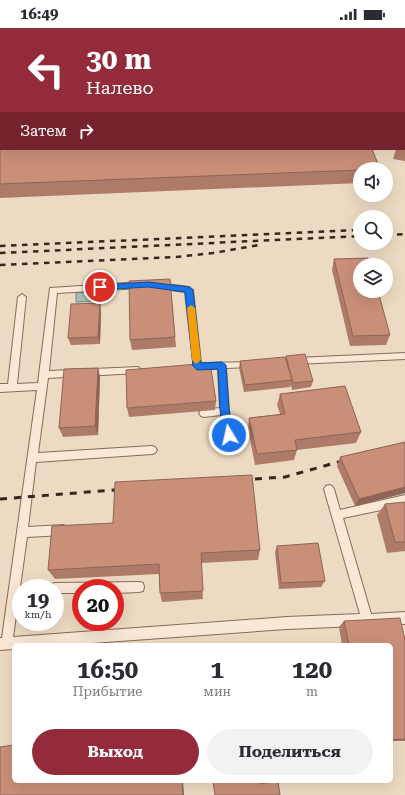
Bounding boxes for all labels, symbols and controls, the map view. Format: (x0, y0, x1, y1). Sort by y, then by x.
text: 16:49 (20, 5, 58, 23)
text: 30 m (86, 43, 151, 76)
icon: left (20, 44, 72, 96)
text: Налево (86, 77, 154, 98)
icon: right (75, 120, 97, 142)
text: Затем (20, 122, 67, 140)
map controls (353, 162, 393, 298)
button: sound (353, 162, 393, 202)
button: search (353, 210, 393, 250)
button: layers (353, 258, 393, 298)
pin (83, 270, 117, 304)
icon: arrive (89, 276, 111, 298)
position arrow (208, 414, 250, 456)
speed limit sign: 20 (72, 579, 124, 631)
text: 19 (27, 588, 49, 612)
text: km/h (25, 609, 51, 620)
text: 16:50 (77, 656, 138, 684)
text: 1 (210, 656, 224, 684)
text: 120 (292, 656, 332, 684)
text: Прибытие (73, 684, 143, 699)
text: мин (203, 684, 231, 699)
text: m (306, 684, 318, 699)
button: Выход (32, 729, 199, 775)
button: Поделиться (207, 729, 373, 775)

